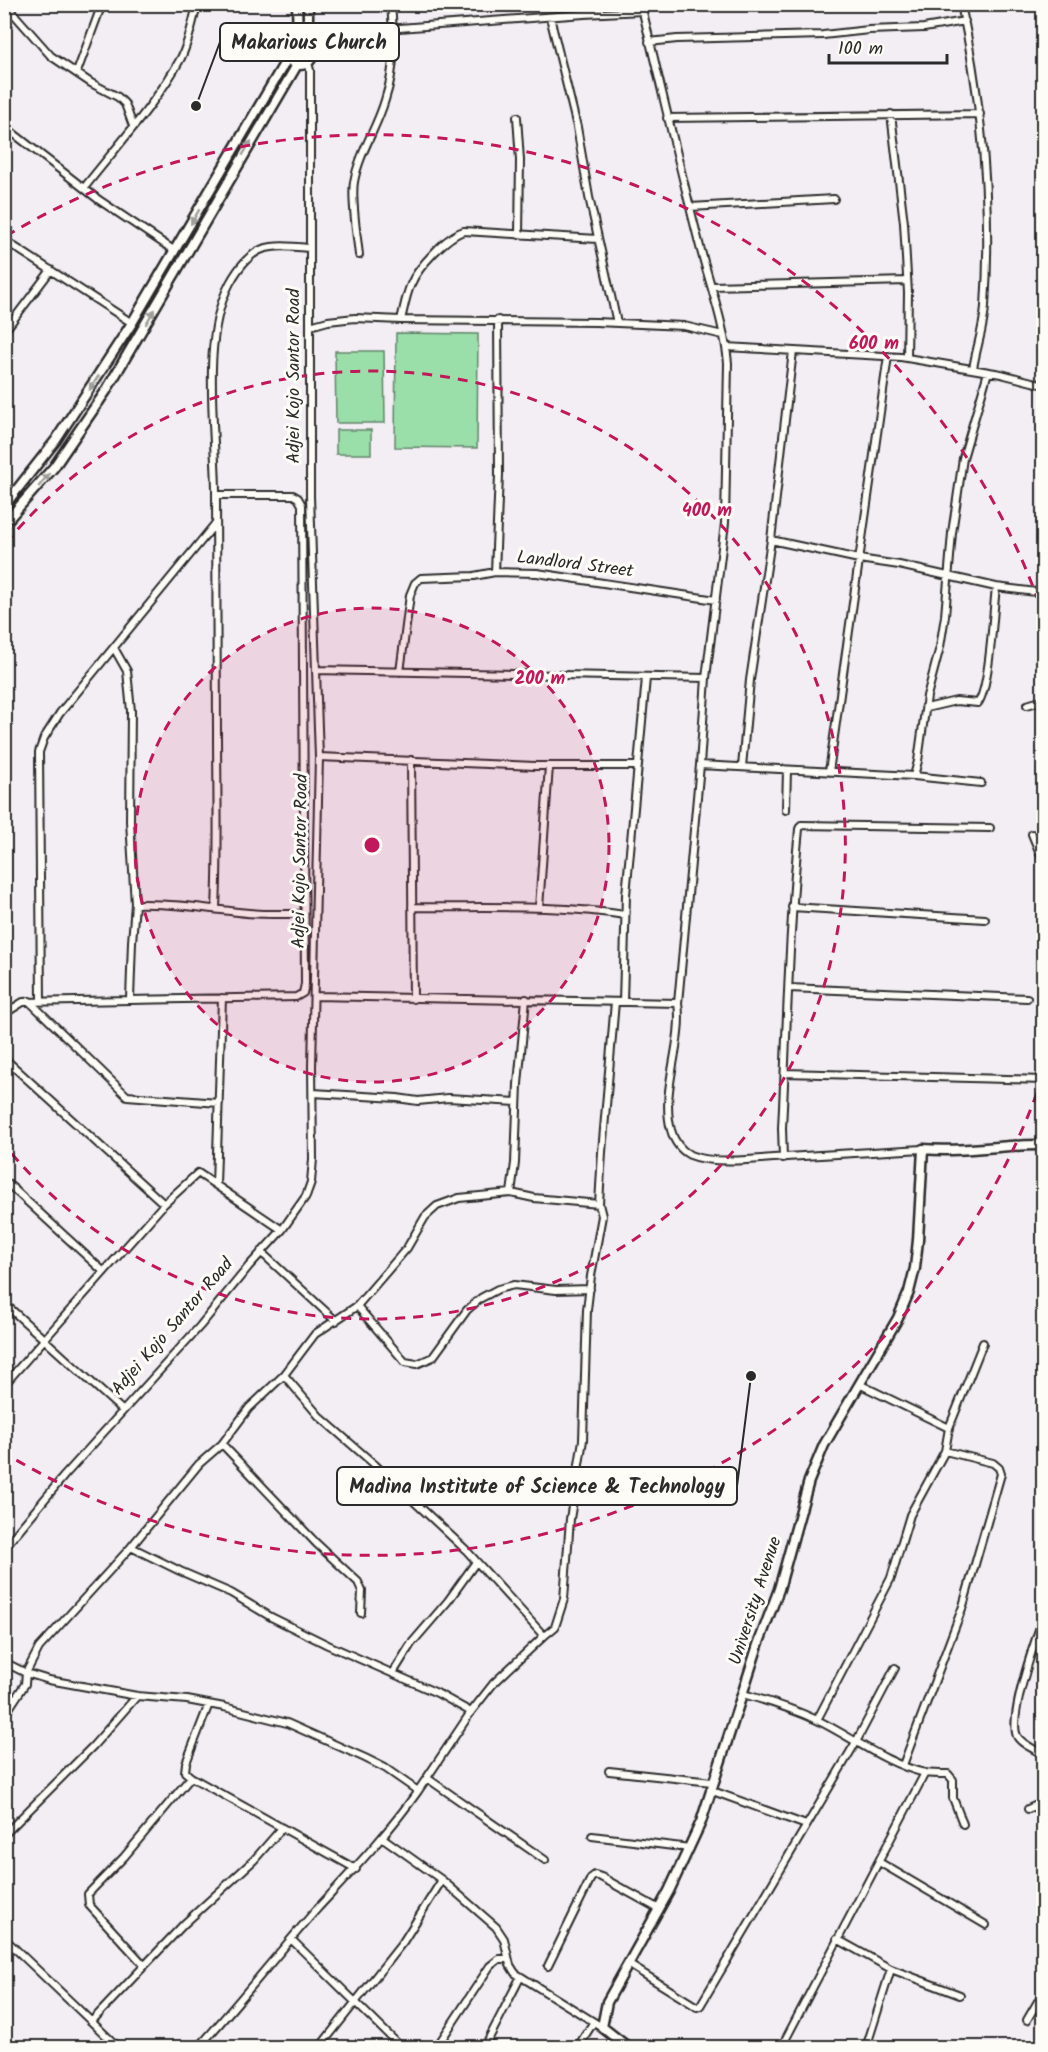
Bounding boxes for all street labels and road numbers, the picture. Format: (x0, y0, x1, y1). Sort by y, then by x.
street label: Adjei Kojo Santor Road (280, 288, 309, 463)
street label: Landlord Street (515, 543, 636, 587)
street label: Adjei Kojo Santor Road (285, 772, 317, 949)
street label: Adjei Kojo Santor Road (105, 1251, 242, 1402)
street label: University Avenue (722, 1533, 790, 1669)

